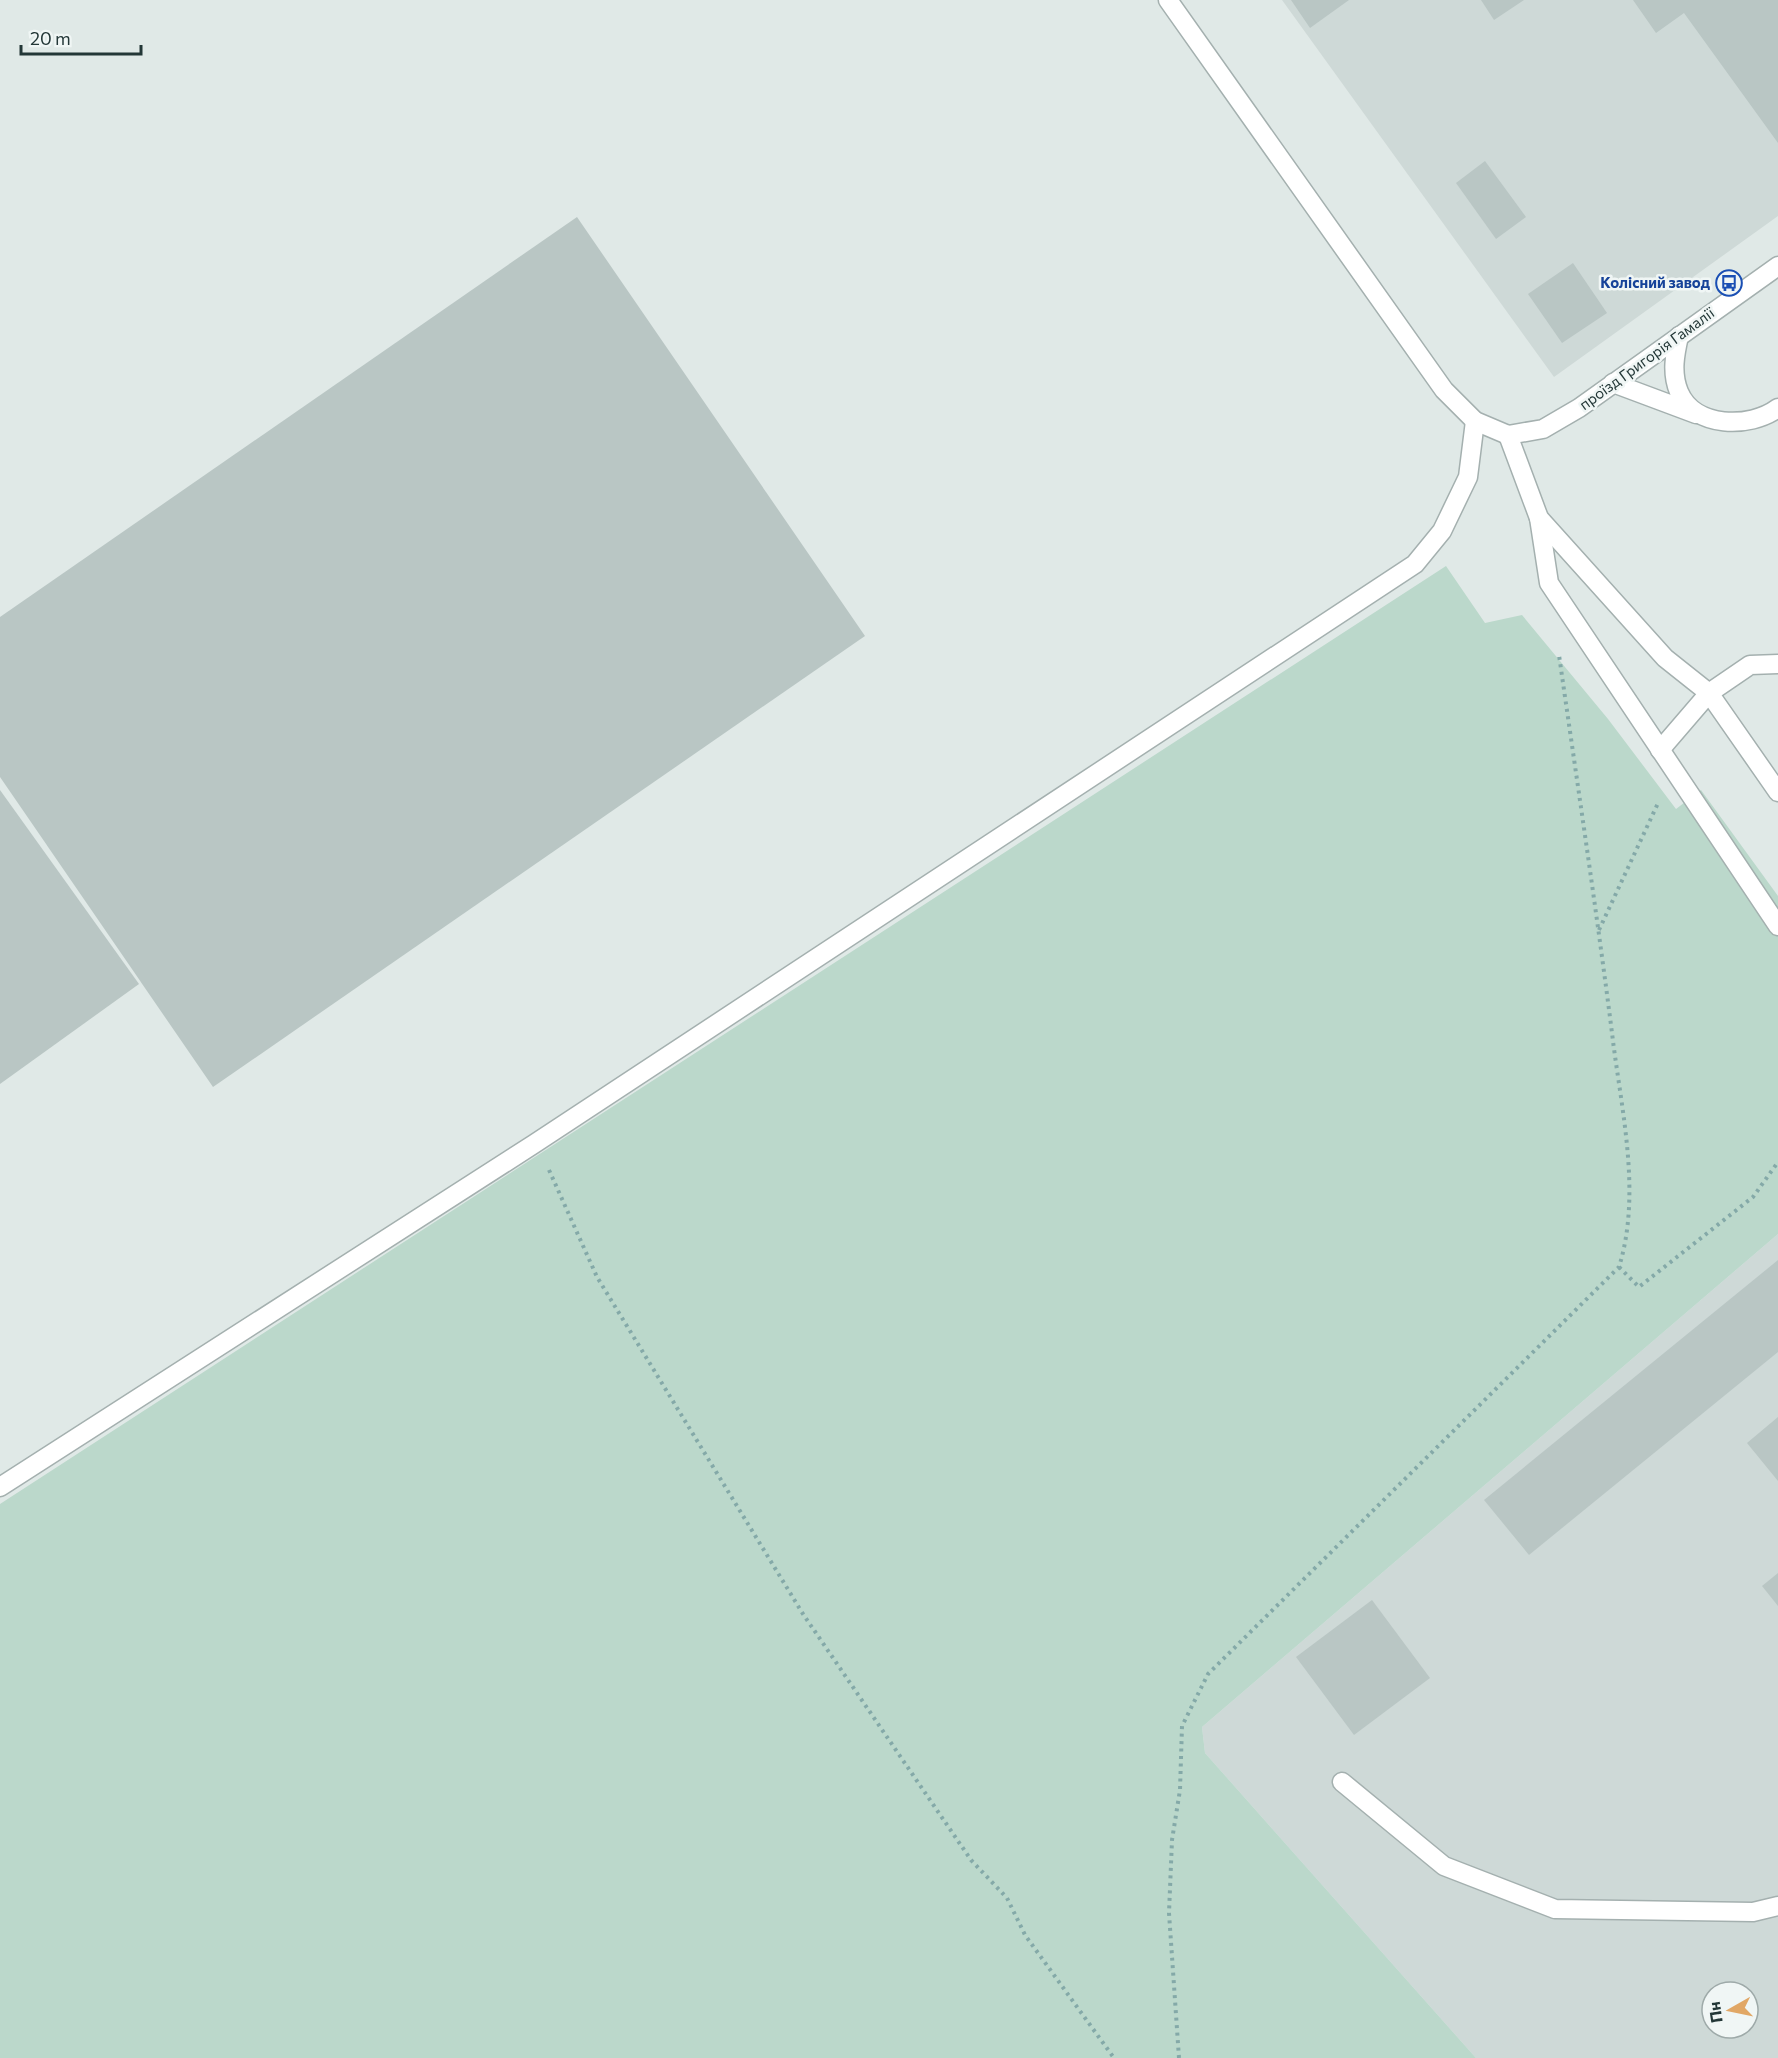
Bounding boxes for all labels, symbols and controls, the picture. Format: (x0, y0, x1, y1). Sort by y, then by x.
scale bar (21, 18, 141, 56)
text: 20 m (30, 27, 71, 49)
bus stop icon: Колісний завод (1714, 268, 1744, 298)
place label: Колісний завод (1600, 273, 1711, 291)
street label: проїзд Григорія Гамалії (1575, 303, 1718, 413)
north arrow (1700, 1980, 1760, 2040)
text: Пн (1704, 2000, 1726, 2024)

